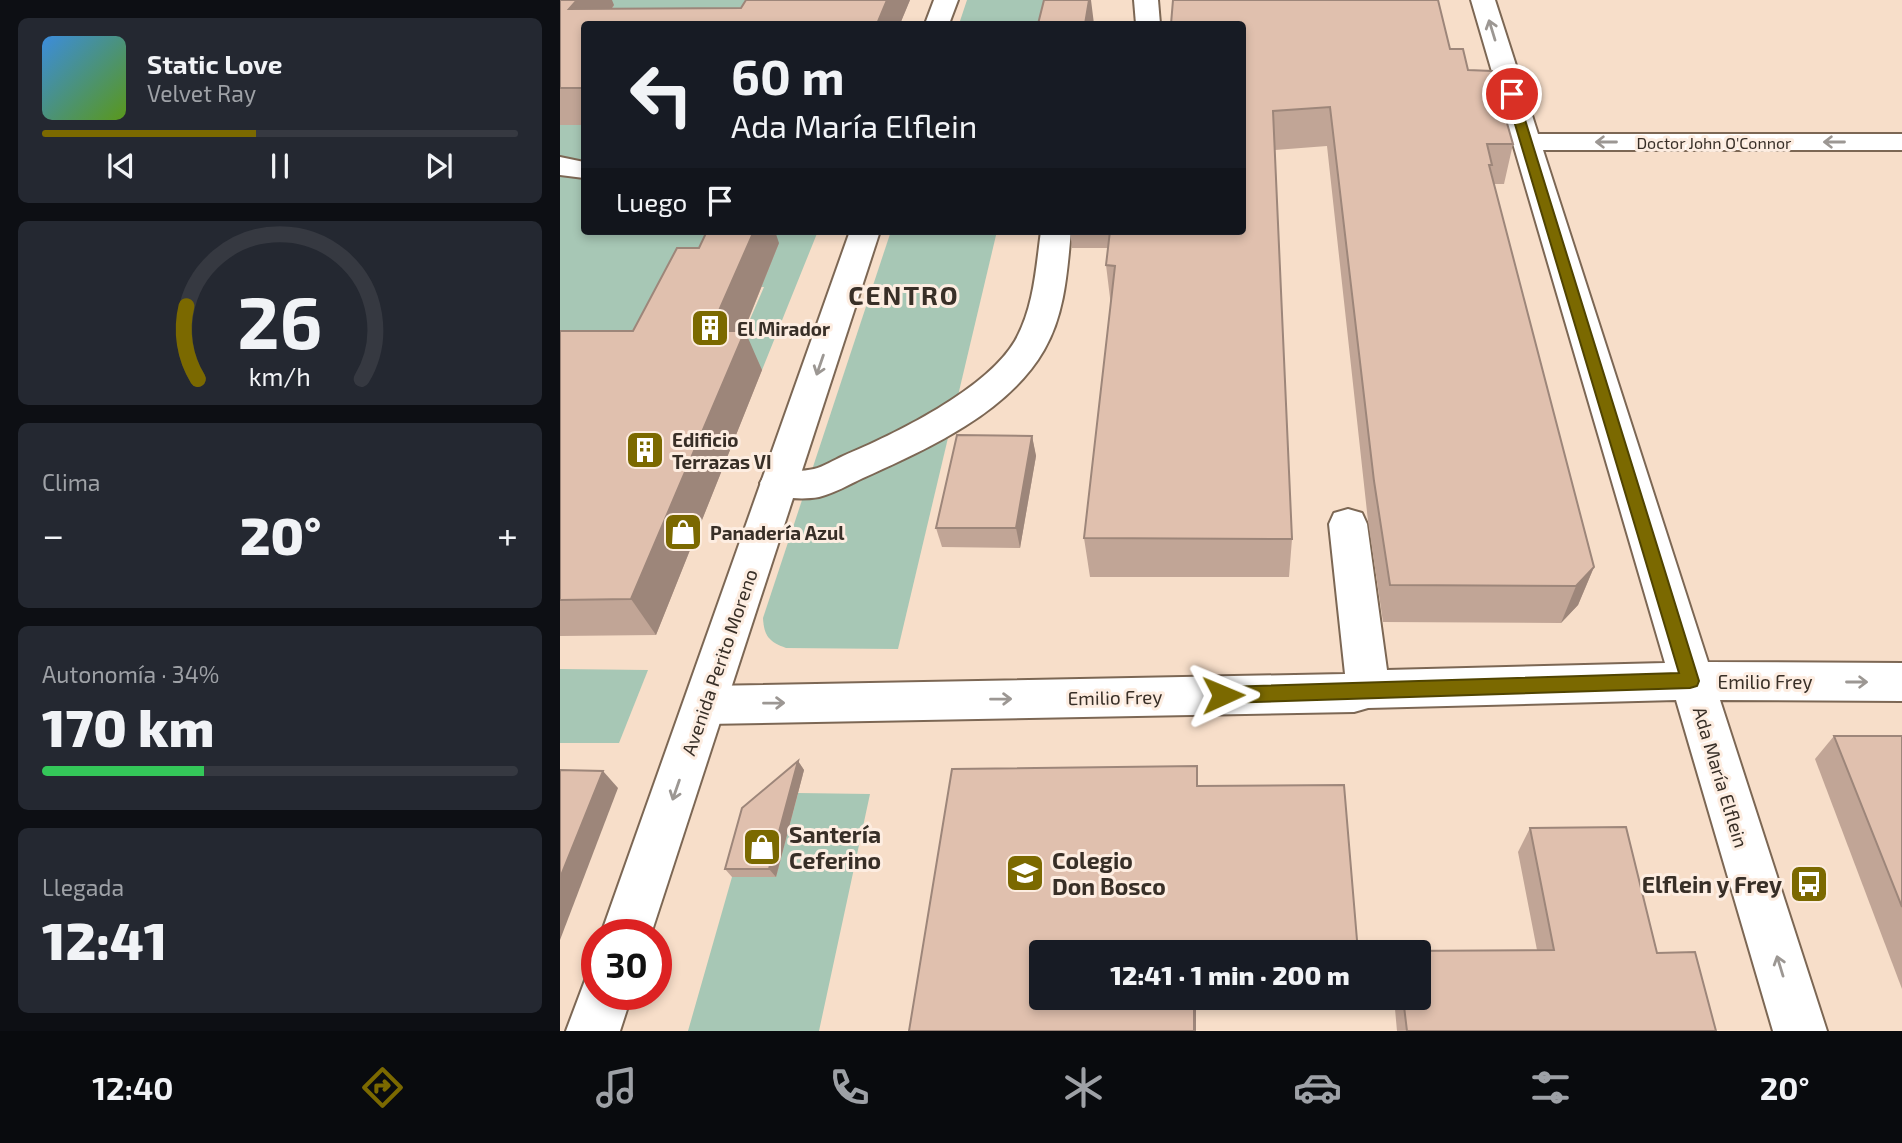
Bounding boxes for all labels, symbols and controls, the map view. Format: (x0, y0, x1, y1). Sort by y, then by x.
one-way arrow (1484, 19, 1497, 41)
text: 60 m (731, 46, 845, 105)
text: Static Love (147, 48, 283, 79)
icon: left (616, 49, 707, 140)
pin (1482, 64, 1542, 124)
icon: arrive (1493, 75, 1531, 113)
text: Velvet Ray (147, 79, 256, 107)
text: Ada María Elflein (731, 106, 977, 144)
street label: Doctor John O'Connor (1636, 133, 1792, 152)
one-way arrow (1595, 135, 1618, 149)
one-way arrow (1823, 135, 1846, 149)
icon: previous (102, 147, 140, 185)
icon: pause (261, 147, 299, 185)
icon: next (420, 147, 458, 185)
icon: arrive (701, 182, 739, 220)
text: Luego (616, 186, 687, 217)
text: 26 (237, 276, 323, 364)
district label: CENTRO (848, 279, 960, 310)
building icon: El Mirador (689, 307, 731, 349)
place label: El Mirador (737, 317, 830, 340)
one-way arrow (812, 354, 825, 376)
text: km/h (249, 361, 311, 391)
place label: Edificio Terrazas VI (672, 428, 772, 473)
building icon: Edificio Terrazas VI (624, 429, 666, 471)
text: Clima (42, 468, 100, 496)
text: 20° (240, 503, 321, 565)
text: − (42, 511, 64, 557)
text: + (497, 511, 518, 557)
shop icon: Panadería Azul (662, 511, 704, 553)
place label: Panadería Azul (710, 521, 845, 544)
street label: Avenida Perito Moreno (676, 566, 762, 758)
position arrow (1186, 658, 1260, 732)
text: Autonomía · 34% (42, 660, 219, 688)
street label: Emilio Frey (1718, 670, 1812, 693)
one-way arrow (1845, 675, 1868, 689)
street label: Emilio Frey (1067, 685, 1163, 709)
one-way arrow (989, 692, 1012, 706)
text: 170 km (42, 695, 214, 757)
one-way arrow (762, 697, 785, 710)
street label: Ada María Elflein (1689, 704, 1753, 850)
one-way arrow (669, 778, 681, 800)
place label: Santería Ceferino (789, 820, 881, 874)
shop icon: Santería Ceferino (741, 826, 783, 868)
place label: Colegio Don Bosco (1052, 846, 1166, 900)
school or university icon: Colegio Don Bosco (1004, 852, 1046, 894)
bus stop icon: Elflein y Frey (1788, 863, 1830, 905)
place label: Elflein y Frey (1642, 870, 1782, 898)
text: Llegada (42, 873, 124, 901)
text: 12:41 (42, 908, 167, 970)
speed limit sign: 30 (581, 919, 672, 1010)
one-way arrow (1772, 955, 1785, 977)
text: 12:41 · 1 min · 200 m (1110, 959, 1350, 990)
icon: directions (358, 1063, 407, 1112)
icon: music (592, 1063, 641, 1112)
icon: phone (825, 1063, 874, 1112)
icon: climate (1059, 1063, 1108, 1112)
icon: car (1293, 1063, 1342, 1112)
icon: filters (1526, 1063, 1575, 1112)
text: 12:40 (92, 1068, 174, 1106)
text: 20° (1760, 1068, 1810, 1106)

